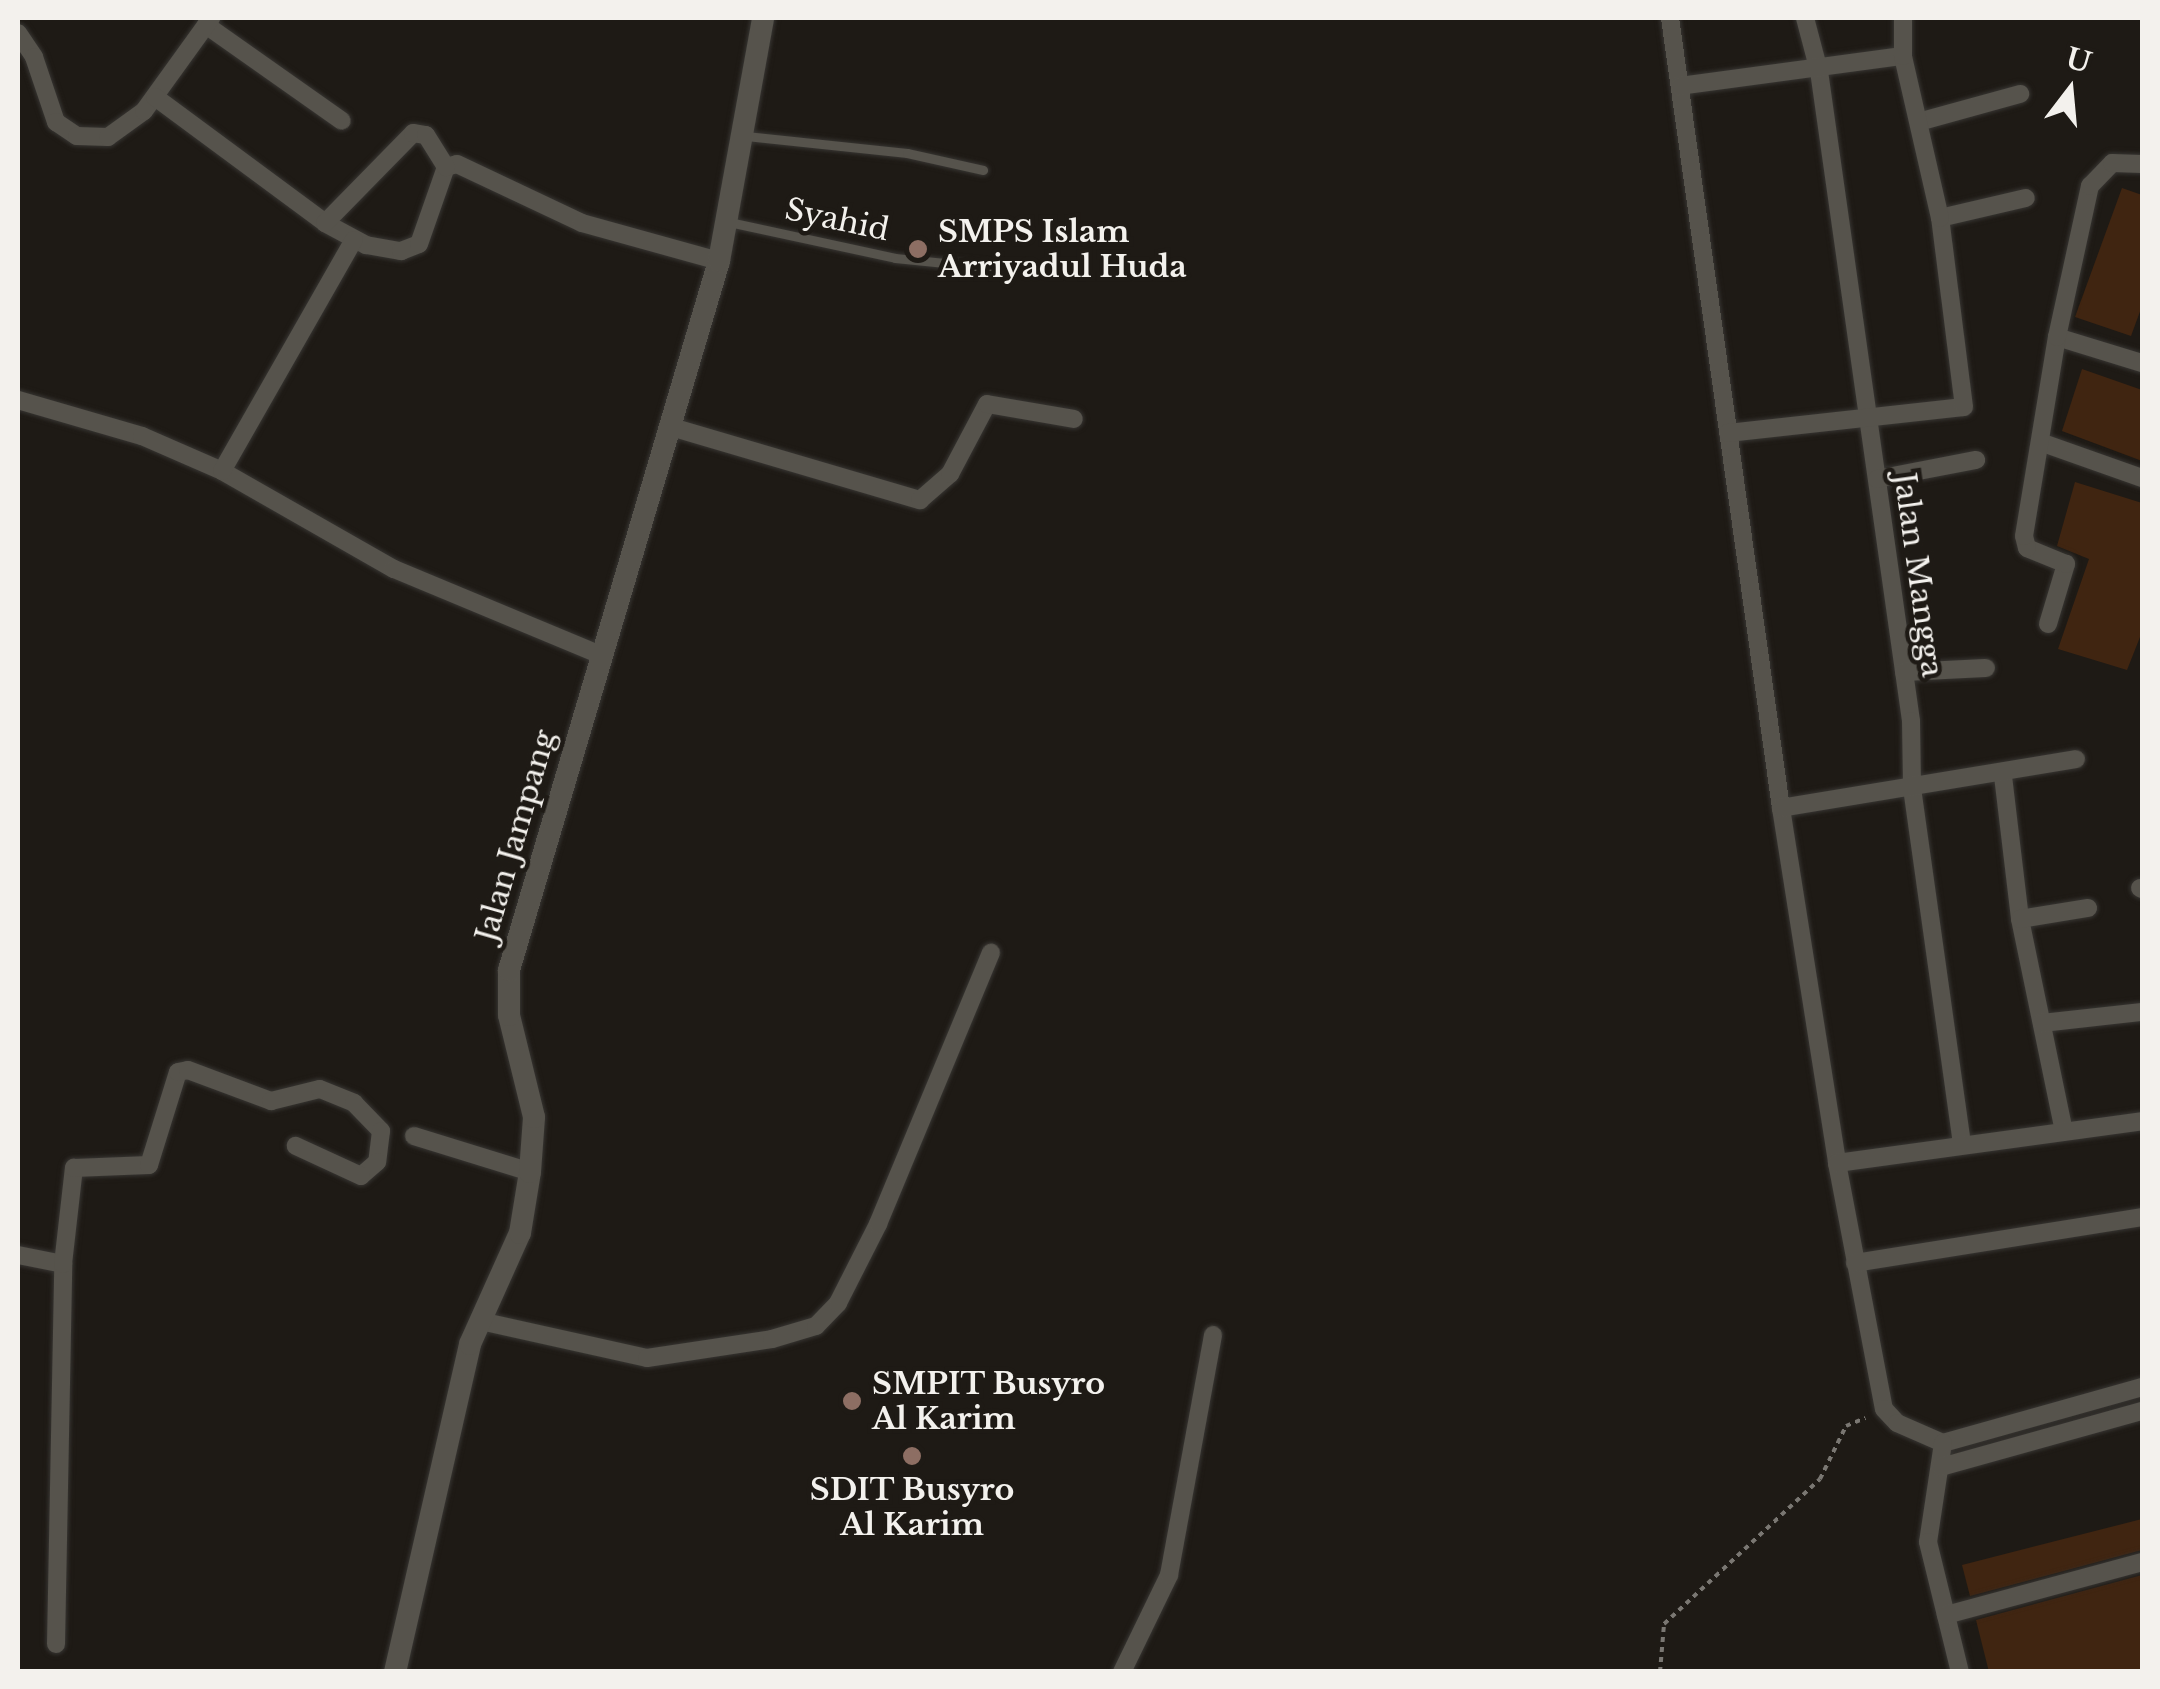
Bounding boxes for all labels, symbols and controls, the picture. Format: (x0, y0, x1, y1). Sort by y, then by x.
north arrow (2020, 40, 2120, 140)
text: U (2062, 40, 2095, 81)
street label: Syahid (782, 191, 892, 249)
place label: SMPS Islam Arriyadul Huda (938, 214, 1187, 284)
marker: SMPS Islam Arriyadul Huda (907, 238, 929, 260)
street label: Jalan Mangga (1886, 471, 1950, 679)
street label: Jalan Jampang (469, 726, 563, 946)
place label: SMPIT Busyro Al Karim (872, 1366, 1106, 1436)
marker: SMPIT Busyro Al Karim (841, 1390, 863, 1412)
marker: SDIT Busyro Al Karim (901, 1445, 923, 1467)
place label: SDIT Busyro Al Karim (809, 1472, 1015, 1542)

